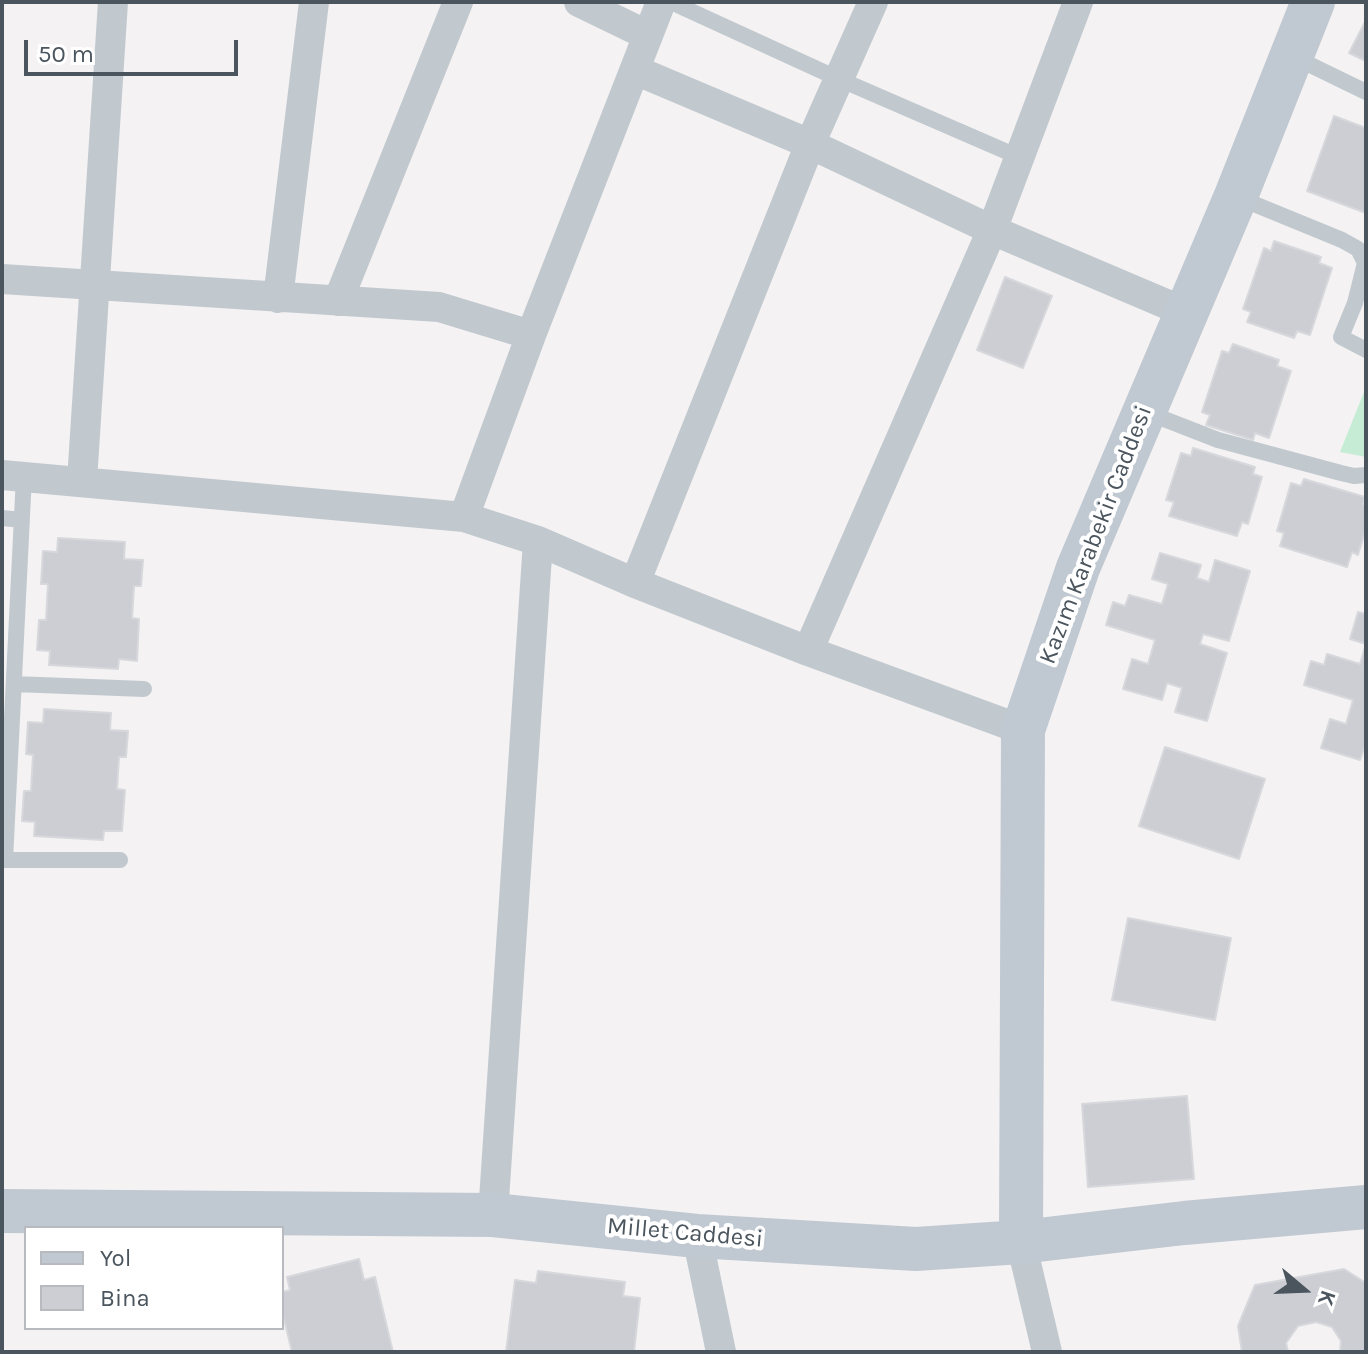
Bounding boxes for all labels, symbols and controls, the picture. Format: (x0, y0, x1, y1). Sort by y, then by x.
scale bar (28, 24, 242, 74)
text: 50 m (38, 40, 94, 68)
street label: Kazım Karabekir Caddesi (1033, 402, 1159, 668)
street label: Millet Caddesi (606, 1212, 764, 1254)
legend (24, 1226, 284, 1330)
text: Yol (100, 1244, 131, 1272)
north arrow (1264, 1250, 1344, 1330)
text: Bina (100, 1284, 150, 1312)
text: K (1312, 1287, 1341, 1309)

